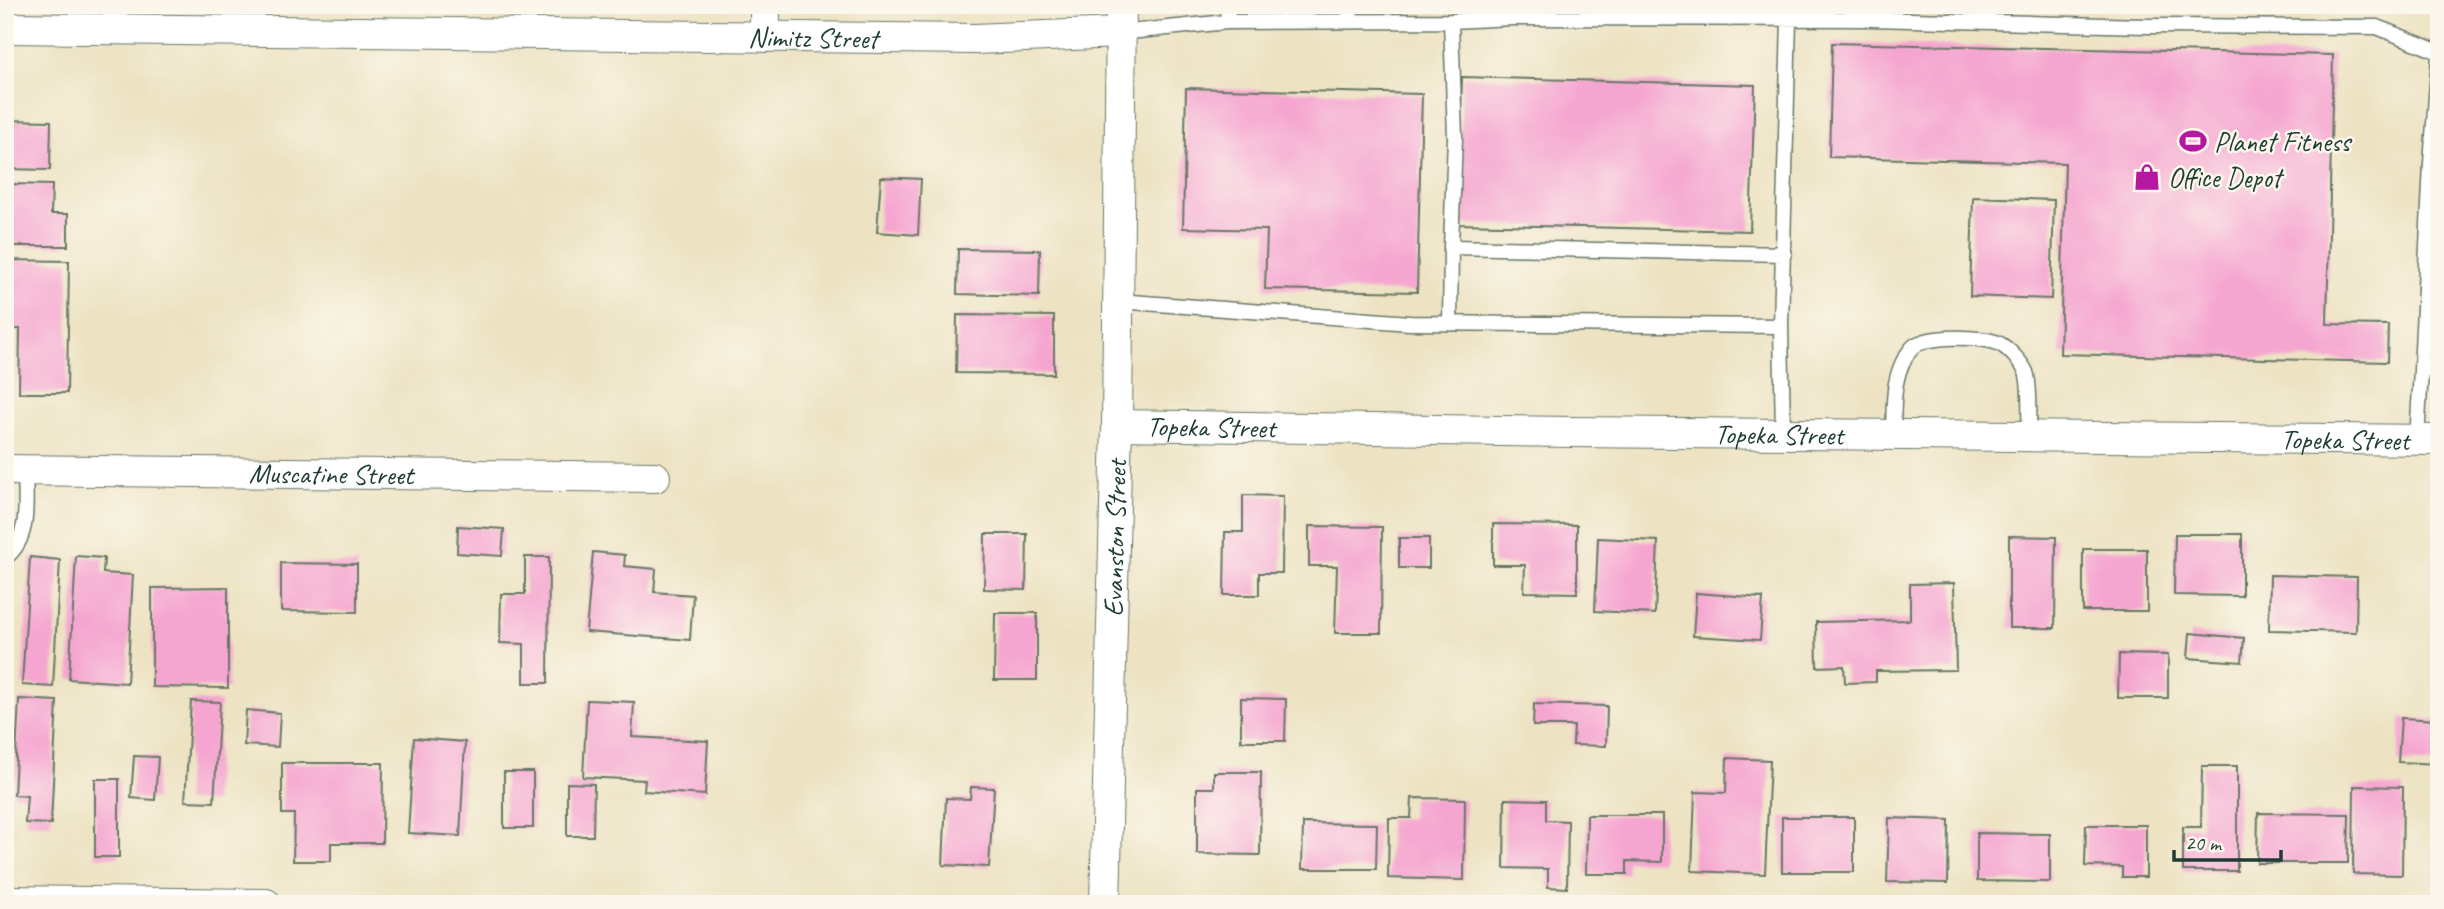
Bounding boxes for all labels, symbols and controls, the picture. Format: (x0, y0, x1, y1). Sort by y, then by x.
street label: Nimitz Street (748, 19, 882, 55)
place label: Planet Fitness (2214, 124, 2352, 159)
sports icon: Planet Fitness (2178, 126, 2208, 156)
place label: Office Depot (2168, 160, 2285, 195)
shop icon: Office Depot (2132, 162, 2162, 192)
street label: Topeka Street (1146, 408, 1278, 445)
street label: Topeka Street (1714, 416, 1846, 452)
street label: Topeka Street (2280, 421, 2412, 457)
street label: Muscatine Street (249, 455, 416, 492)
street label: Evanston Street (1095, 456, 1134, 617)
scale bar (2174, 818, 2281, 862)
text: 20 m (2185, 830, 2223, 856)

